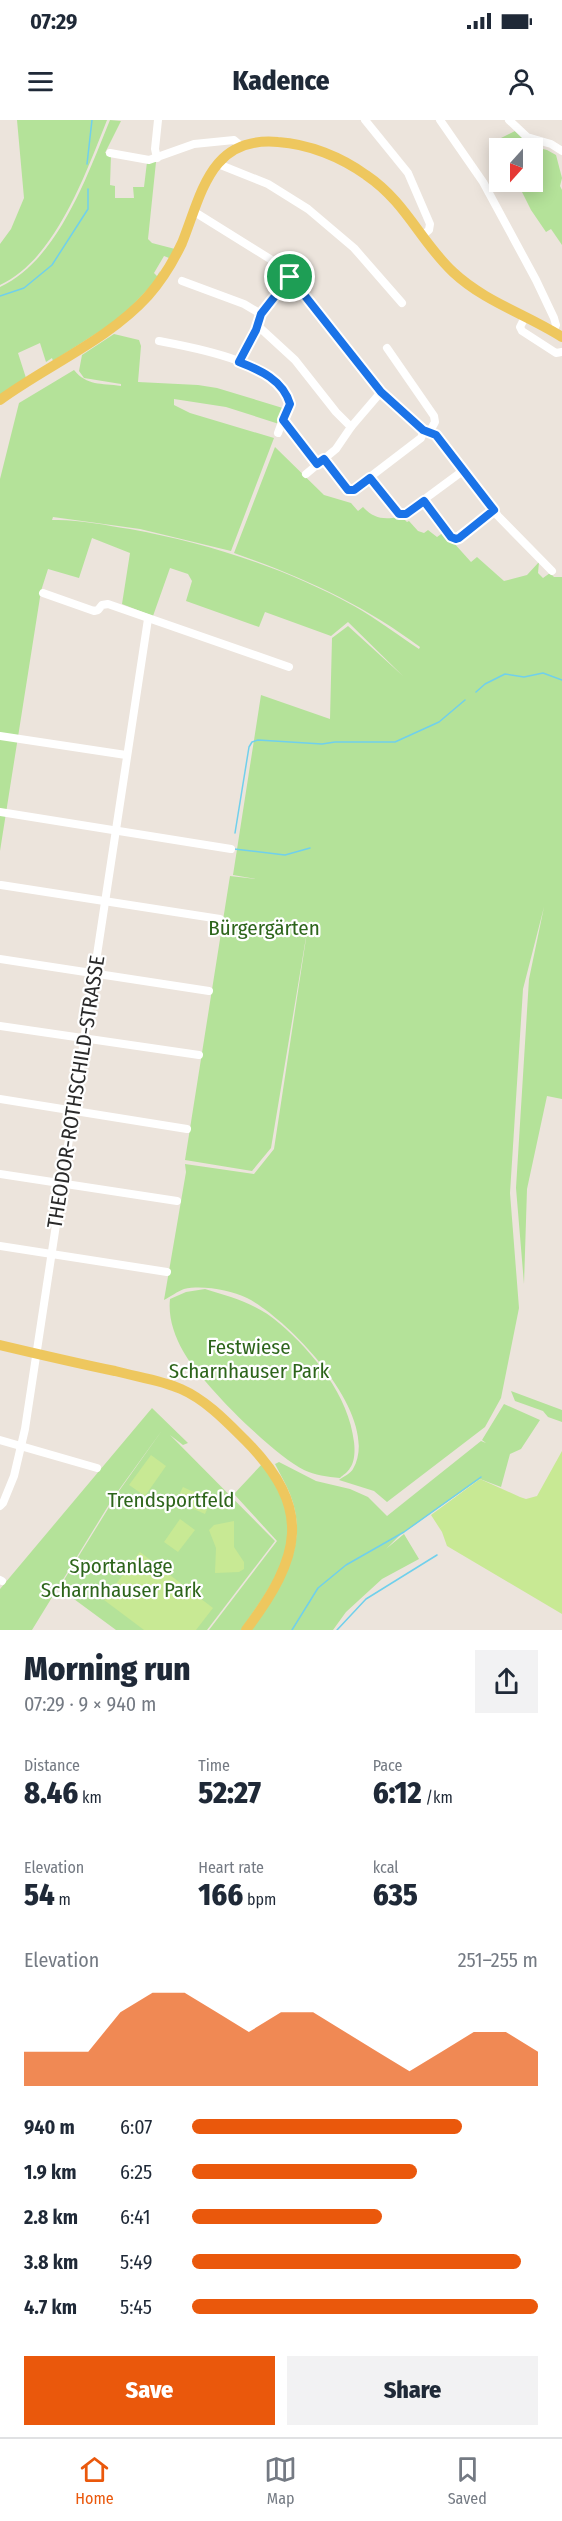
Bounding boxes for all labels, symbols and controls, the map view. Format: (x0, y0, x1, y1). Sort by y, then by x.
text: 07:29 (30, 8, 77, 35)
icon: menu (24, 65, 57, 98)
text: Kadence (232, 65, 330, 97)
icon: person (505, 65, 538, 98)
north arrow (489, 138, 543, 192)
map controls (489, 138, 543, 192)
pin (264, 251, 315, 302)
icon: arrive (273, 260, 306, 293)
park label: Bürgergärten (208, 915, 320, 941)
street label: THEODOR-ROTHSCHILD-STRASSE (42, 954, 110, 1230)
park label: Festwiese Scharnhauser Park (169, 1334, 329, 1384)
park label: Trendsportfeld (107, 1487, 235, 1513)
park label: Sportanlage Scharnhauser Park (41, 1553, 201, 1603)
text: Morning run (24, 1649, 191, 1689)
button: share (475, 1650, 538, 1713)
text: 07:29 · 9 × 940 m (24, 1692, 156, 1716)
text: Distance (24, 1756, 80, 1775)
text: Time (198, 1756, 230, 1775)
text: Pace (373, 1756, 402, 1775)
text: 8.46 (24, 1775, 78, 1811)
text: 52:27 (198, 1775, 261, 1811)
text: 6:12 (373, 1775, 422, 1811)
text: km (78, 1788, 102, 1807)
text: /km (422, 1788, 453, 1807)
text: Elevation (24, 1858, 84, 1877)
text: Heart rate (198, 1858, 264, 1877)
text: kcal (373, 1858, 399, 1877)
text: 54 (24, 1877, 55, 1913)
text: 166 (198, 1877, 243, 1913)
text: 635 (373, 1877, 418, 1913)
text: m (55, 1890, 71, 1909)
text: bpm (243, 1890, 276, 1909)
text: Elevation (24, 1948, 99, 1972)
text: 251–255 m (458, 1948, 538, 1972)
text: 940 m (24, 2115, 75, 2139)
text: 6:07 (120, 2115, 152, 2139)
text: 1.9 km (24, 2160, 77, 2184)
text: 6:25 (120, 2160, 152, 2184)
text: 2.8 km (24, 2205, 78, 2229)
text: 6:41 (120, 2205, 150, 2229)
text: 3.8 km (24, 2250, 78, 2274)
text: 5:49 (120, 2250, 152, 2274)
text: 4.7 km (24, 2295, 77, 2319)
text: 5:45 (120, 2295, 152, 2319)
button: Save (24, 2356, 275, 2425)
button: Share (287, 2356, 538, 2425)
tab: Home (75, 2453, 114, 2508)
tab: Map (264, 2453, 297, 2508)
tab: Saved (448, 2453, 487, 2508)

